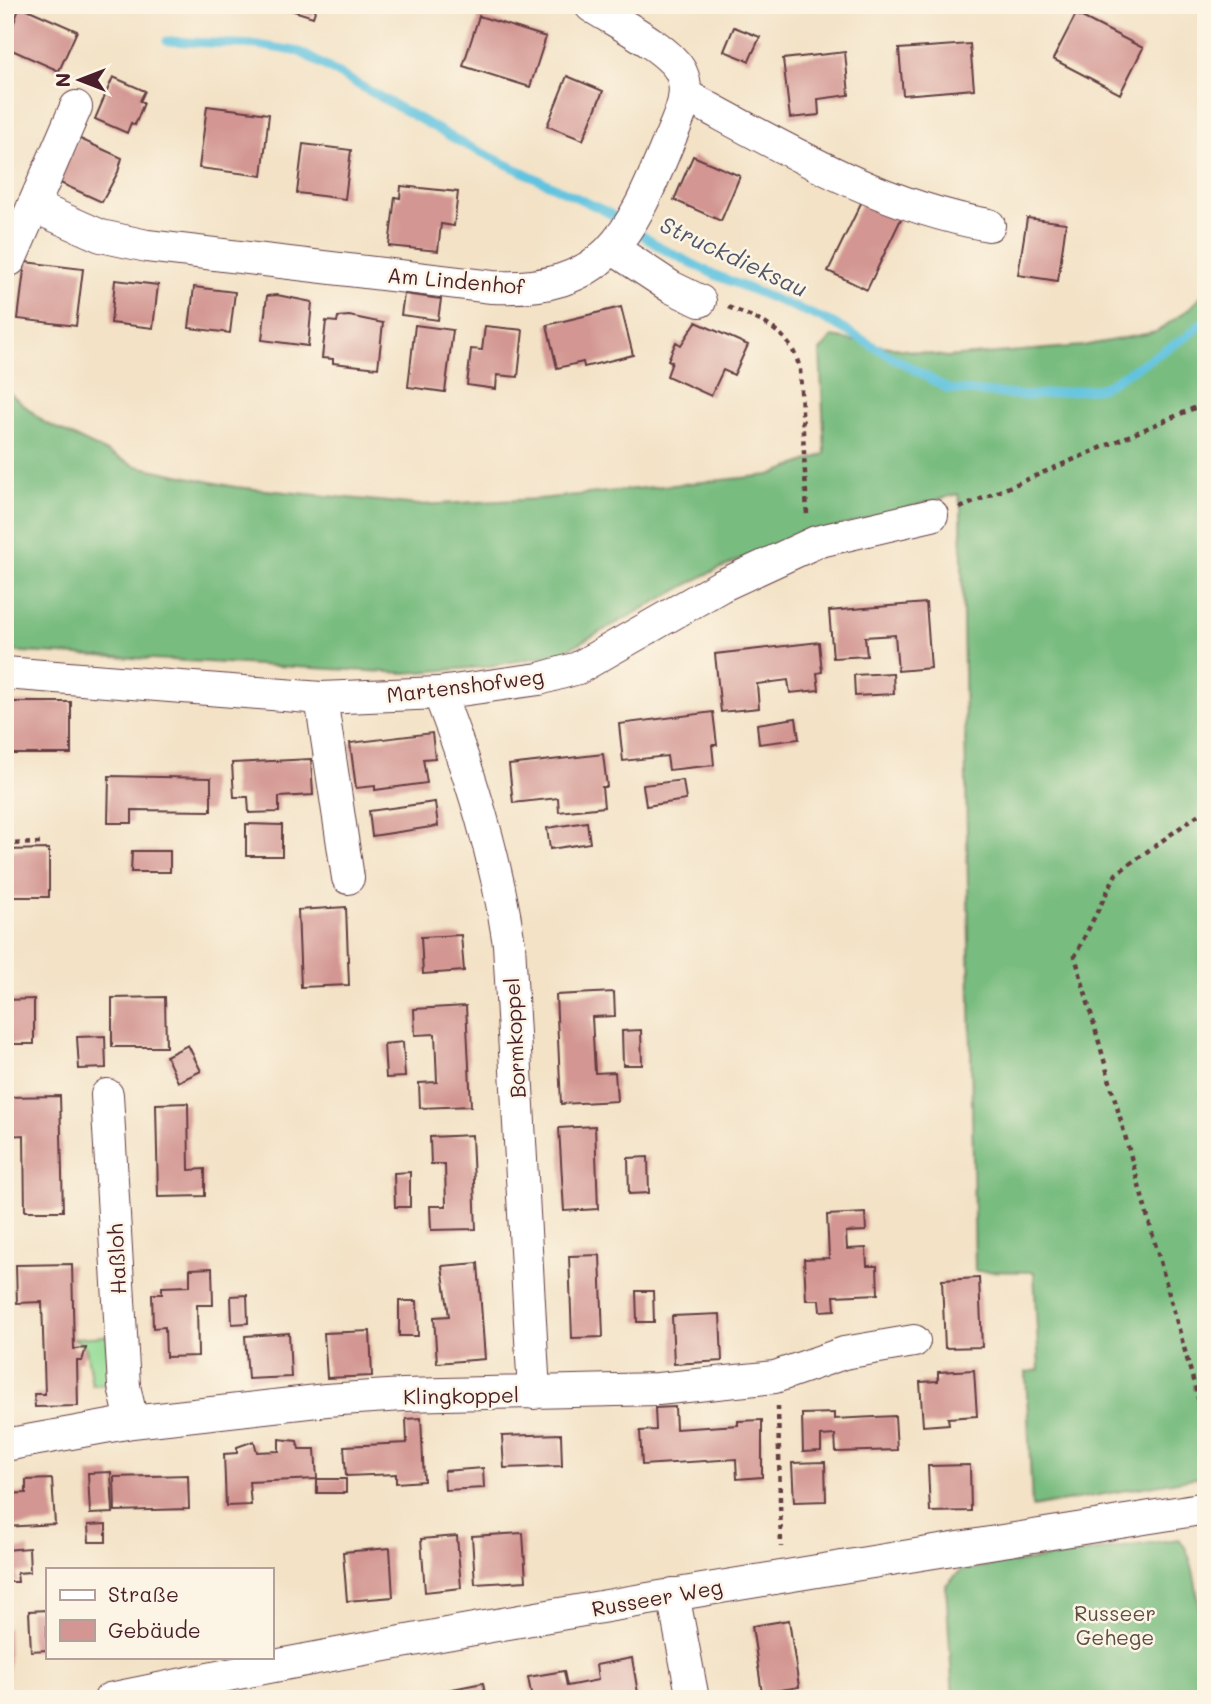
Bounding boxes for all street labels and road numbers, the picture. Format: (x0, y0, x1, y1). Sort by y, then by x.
street label: Am Lindenhof (386, 261, 526, 300)
street label: Martenshofweg (385, 662, 545, 708)
street label: Bormkoppel (497, 977, 531, 1099)
street label: Haßloh (101, 1223, 131, 1295)
street label: Klingkoppel (403, 1380, 519, 1410)
street label: Russeer Weg (590, 1572, 724, 1622)

